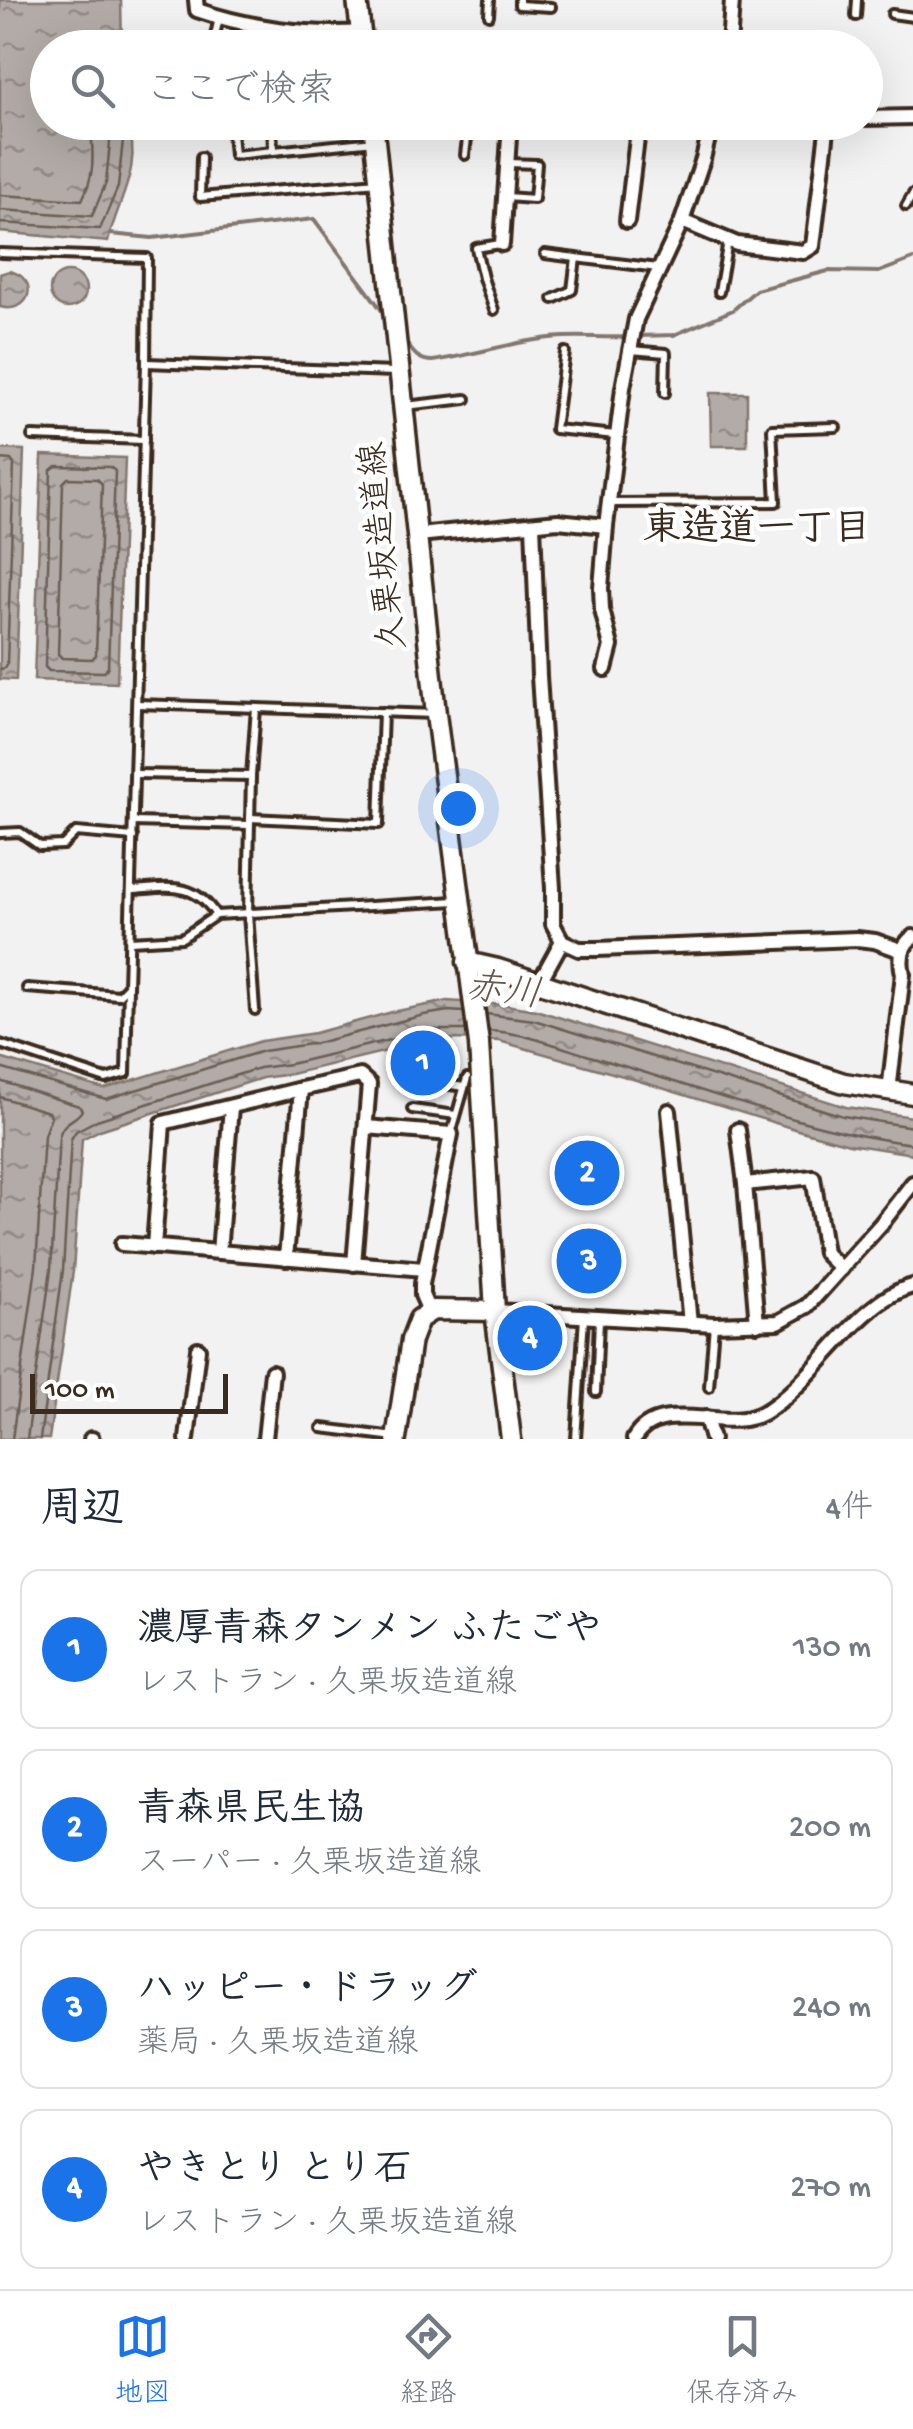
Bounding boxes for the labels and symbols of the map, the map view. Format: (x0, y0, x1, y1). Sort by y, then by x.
street label: 久栗坂造道線 (353, 439, 417, 653)
district label: 東造道一丁目 (643, 507, 871, 554)
your location (433, 783, 484, 834)
water label: 赤川 (463, 966, 544, 1020)
pin: 1 (390, 1026, 456, 1100)
pin: 2 (554, 1136, 620, 1210)
pin: 3 (556, 1224, 622, 1298)
pin: 4 (498, 1300, 562, 1376)
scale bar (30, 1369, 228, 1414)

